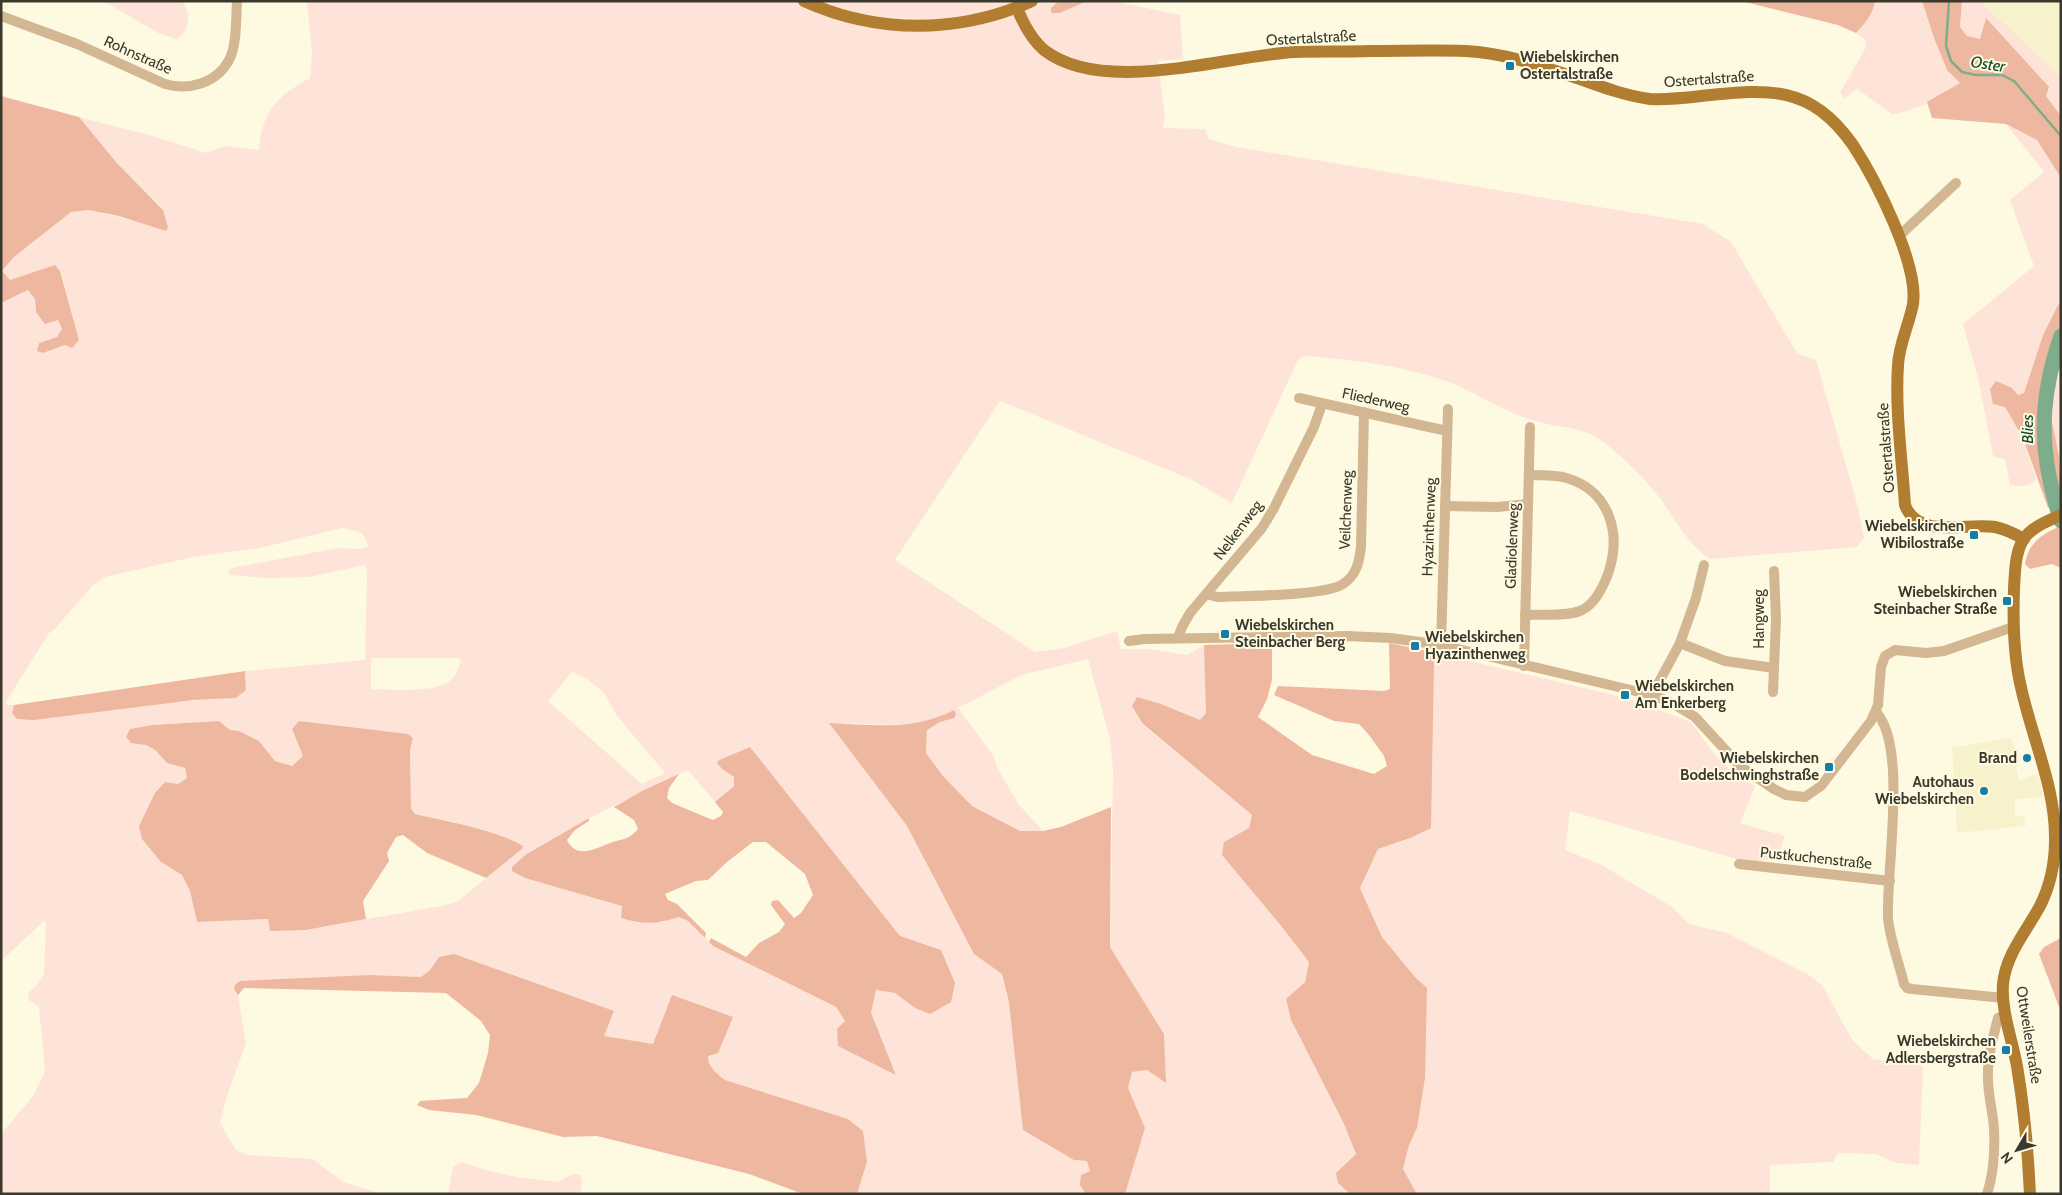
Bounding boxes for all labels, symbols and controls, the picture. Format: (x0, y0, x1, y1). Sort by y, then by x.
street label: Ostertalstraße (1265, 27, 1357, 49)
street label: Rohnstraße (101, 32, 175, 78)
place label: Wiebelskirchen Ostertalstraße (1520, 48, 1619, 83)
water label: Oster (1969, 52, 2008, 76)
marker: Wiebelskirchen Ostertalstraße (1504, 60, 1516, 72)
street label: Ostertalstraße (1663, 67, 1755, 91)
street label: Fliederweg (1340, 384, 1412, 416)
street label: Ostertalstraße (1874, 402, 1898, 494)
water label: Blies (2018, 414, 2037, 444)
street label: Veilchenweg (1336, 469, 1356, 550)
street label: Hyazinthenweg (1418, 477, 1440, 577)
street label: Nelkenweg (1210, 496, 1267, 563)
street label: Gladiolenweg (1502, 502, 1523, 589)
place label: Wiebelskirchen Wibilostraße (1865, 517, 1964, 552)
marker: Wiebelskirchen Wibilostraße (1968, 529, 1980, 541)
place label: Wiebelskirchen Steinbacher Straße (1873, 583, 1997, 618)
street label: Hangweg (1750, 589, 1768, 649)
marker: Wiebelskirchen Steinbacher Straße (2001, 595, 2013, 607)
place label: Wiebelskirchen Steinbacher Berg (1235, 616, 1345, 651)
marker: Wiebelskirchen Steinbacher Berg (1219, 628, 1231, 640)
place label: Wiebelskirchen Hyazinthenweg (1425, 628, 1526, 663)
marker: Wiebelskirchen Hyazinthenweg (1409, 640, 1421, 652)
place label: Wiebelskirchen Am Enkerberg (1635, 677, 1734, 712)
marker: Wiebelskirchen Am Enkerberg (1619, 689, 1631, 701)
place label: Wiebelskirchen Bodelschwinghstraße (1680, 749, 1819, 784)
place label: Brand (1979, 749, 2017, 767)
marker: Brand (2021, 752, 2033, 764)
marker: Wiebelskirchen Bodelschwinghstraße (1823, 761, 1835, 773)
place label: Autohaus Wiebelskirchen (1875, 773, 1974, 808)
marker: Autohaus Wiebelskirchen (1978, 785, 1990, 797)
street label: Pustkuchenstraße (1759, 843, 1873, 873)
street label: Ottweilerstraße (2012, 985, 2046, 1085)
place label: Wiebelskirchen Adlersbergstraße (1886, 1032, 1996, 1067)
marker: Wiebelskirchen Adlersbergstraße (2000, 1044, 2012, 1056)
north arrow (1992, 1125, 2042, 1175)
text: N (1997, 1149, 2017, 1167)

